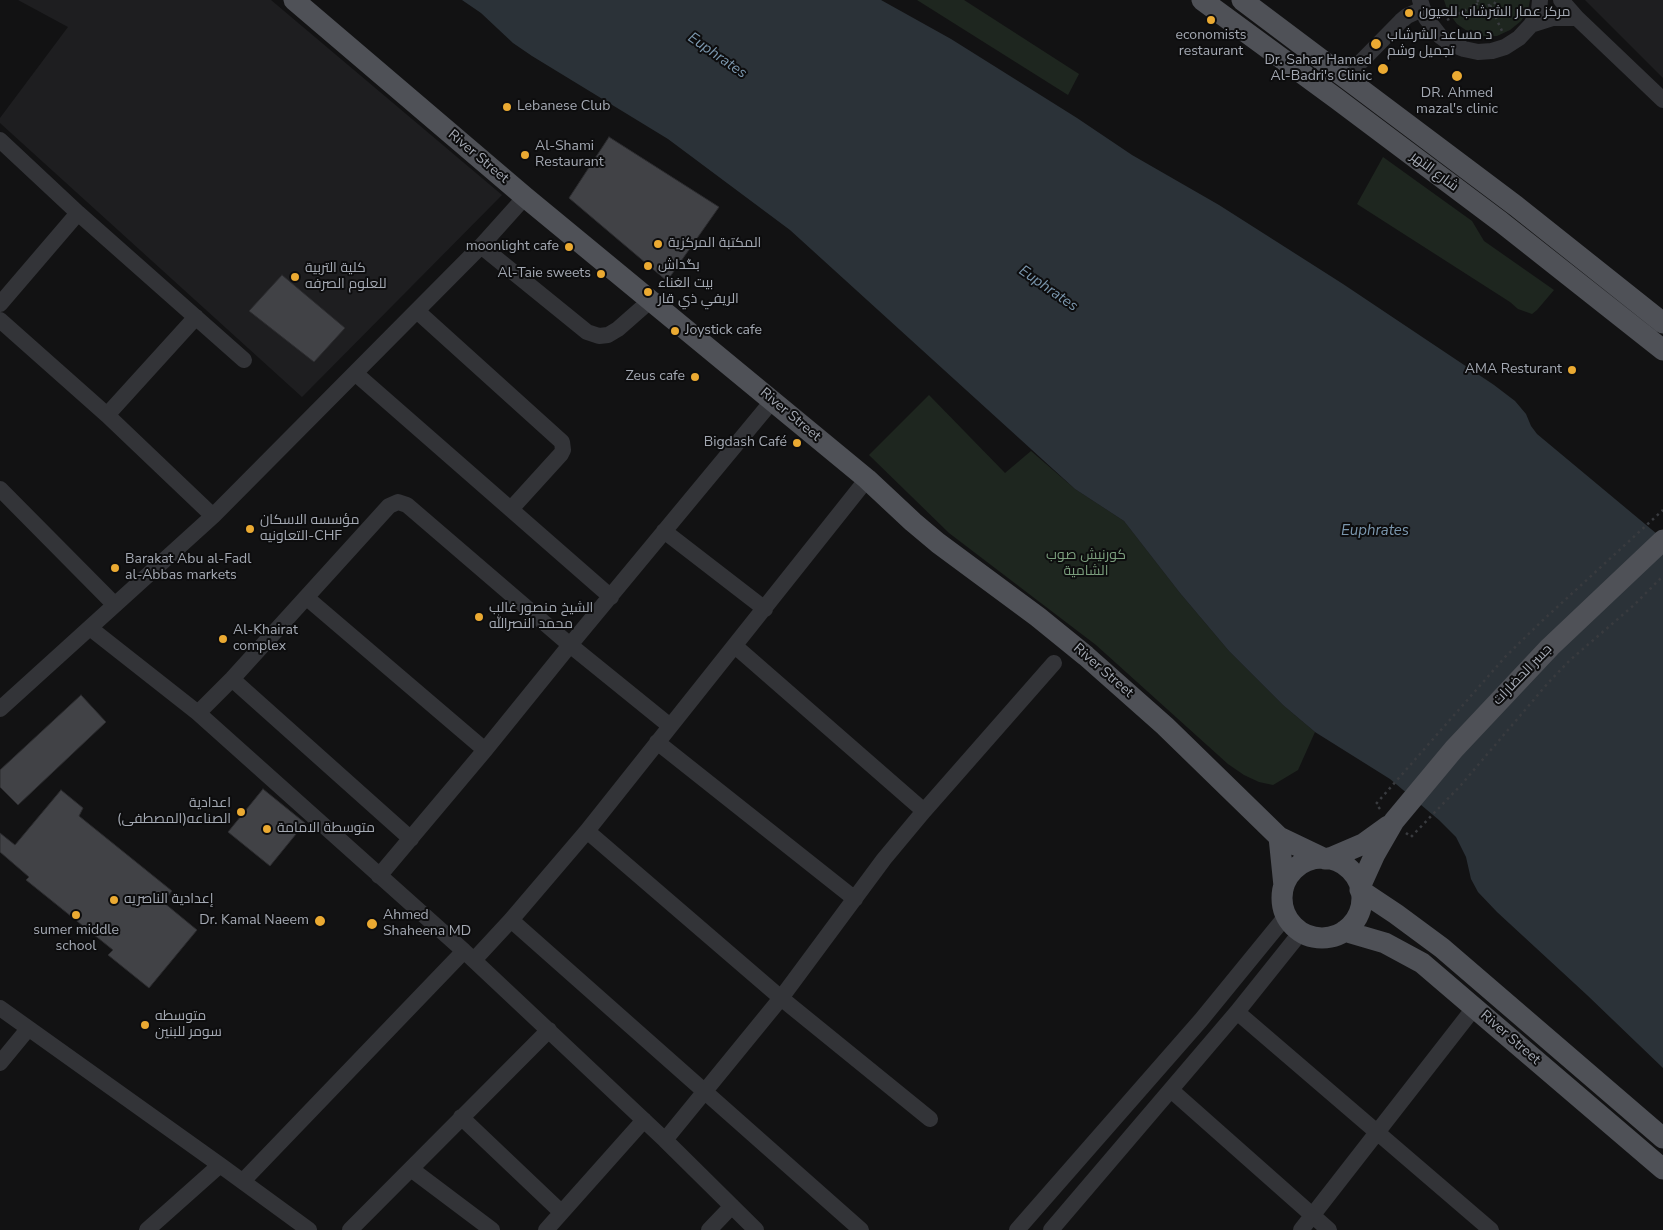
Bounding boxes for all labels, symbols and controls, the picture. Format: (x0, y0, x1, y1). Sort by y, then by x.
place label: مركز عمار الشرشاب للعيون (1419, 5, 1570, 21)
marker: مركز عمار الشرشاب للعيون (1403, 7, 1415, 19)
marker: economists restaurant (1205, 14, 1217, 26)
place label: economists restaurant (1176, 28, 1246, 60)
place label: د مساعد الشرشاب تجميل وشم (1387, 28, 1492, 60)
water label: Euphrates (684, 29, 750, 83)
marker: د مساعد الشرشاب تجميل وشم (1369, 37, 1383, 51)
place label: Dr. Sahar Hamed Al-Badri's Clinic (1264, 53, 1372, 85)
marker: Dr. Sahar Hamed Al-Badri's Clinic (1376, 62, 1390, 76)
marker: DR. Ahmed mazal's clinic (1450, 69, 1464, 83)
place label: DR. Ahmed mazal's clinic (1416, 86, 1498, 118)
place label: Lebanese Club (517, 99, 610, 115)
marker: Lebanese Club (501, 101, 513, 113)
street label: River Street (444, 127, 512, 187)
place label: Al-Shami Restaurant (535, 139, 604, 172)
street label: شارع النهر (1407, 148, 1461, 196)
marker: Al-Shami Restaurant (519, 149, 531, 161)
place label: المكتبة المركزية (668, 236, 761, 252)
marker: المكتبة المركزية (652, 238, 664, 250)
place label: moonlight cafe (466, 239, 559, 255)
marker: moonlight cafe (563, 241, 575, 253)
place label: بگداش (658, 258, 700, 274)
marker: بگداش (642, 260, 654, 272)
place label: كلية التربية للعلوم الصرفه (305, 261, 387, 294)
water label: Euphrates (1015, 262, 1081, 316)
place label: Al-Taie sweets (498, 266, 591, 282)
marker: Al-Taie sweets (595, 268, 607, 280)
marker: كلية التربية للعلوم الصرفه (289, 271, 301, 283)
place label: بيت الغناء الريفي ذي قار (658, 276, 739, 308)
marker: بيت الغناء الريفي ذي قار (642, 286, 654, 298)
place label: Joystick cafe (685, 323, 762, 339)
marker: Joystick cafe (669, 325, 681, 337)
place label: AMA Resturant (1465, 362, 1562, 378)
marker: AMA Resturant (1566, 364, 1578, 376)
place label: Zeus cafe (626, 369, 685, 385)
marker: Zeus cafe (689, 371, 701, 383)
street label: River Street (756, 385, 824, 445)
place label: Bigdash Café (704, 435, 787, 451)
marker: Bigdash Café (791, 437, 803, 449)
place label: مؤسسه الاسكان التعاونيه-CHF (260, 513, 359, 546)
water label: Euphrates (1341, 522, 1409, 540)
marker: مؤسسه الاسكان التعاونيه-CHF (244, 523, 256, 535)
park label: كورنيش صوب الشامية (1046, 548, 1126, 580)
place label: Barakat Abu al-Fadl al-Abbas markets (125, 552, 251, 584)
marker: Barakat Abu al-Fadl al-Abbas markets (109, 562, 121, 574)
place label: الشيخ منصور غالب محمد النصرالله (489, 601, 593, 634)
marker: الشيخ منصور غالب محمد النصرالله (473, 611, 485, 623)
place label: Al-Khairat complex (233, 623, 298, 656)
marker: Al-Khairat complex (217, 633, 229, 645)
street label: River Street (1070, 640, 1136, 702)
street label: جسر الحضارات (1490, 641, 1556, 709)
place label: اعدادية الصناعه(المصطفى) (117, 796, 231, 829)
marker: اعدادية الصناعه(المصطفى) (235, 806, 247, 818)
place label: متوسطة الامامة (277, 821, 375, 837)
marker: متوسطة الامامة (261, 823, 273, 835)
place label: إعدادية الناصريه (124, 892, 214, 908)
marker: إعدادية الناصريه (108, 894, 120, 906)
place label: Ahmed Shaheena MD (383, 908, 471, 940)
marker: sumer middle school (70, 909, 82, 921)
place label: Dr. Kamal Naeem (199, 913, 309, 929)
marker: Dr. Kamal Naeem (313, 914, 327, 928)
marker: Ahmed Shaheena MD (365, 917, 379, 931)
place label: sumer middle school (33, 923, 119, 956)
street label: River Street (1477, 1007, 1543, 1069)
place label: متوسطه سومر للبنين (155, 1009, 222, 1042)
marker: متوسطه سومر للبنين (139, 1019, 151, 1031)

